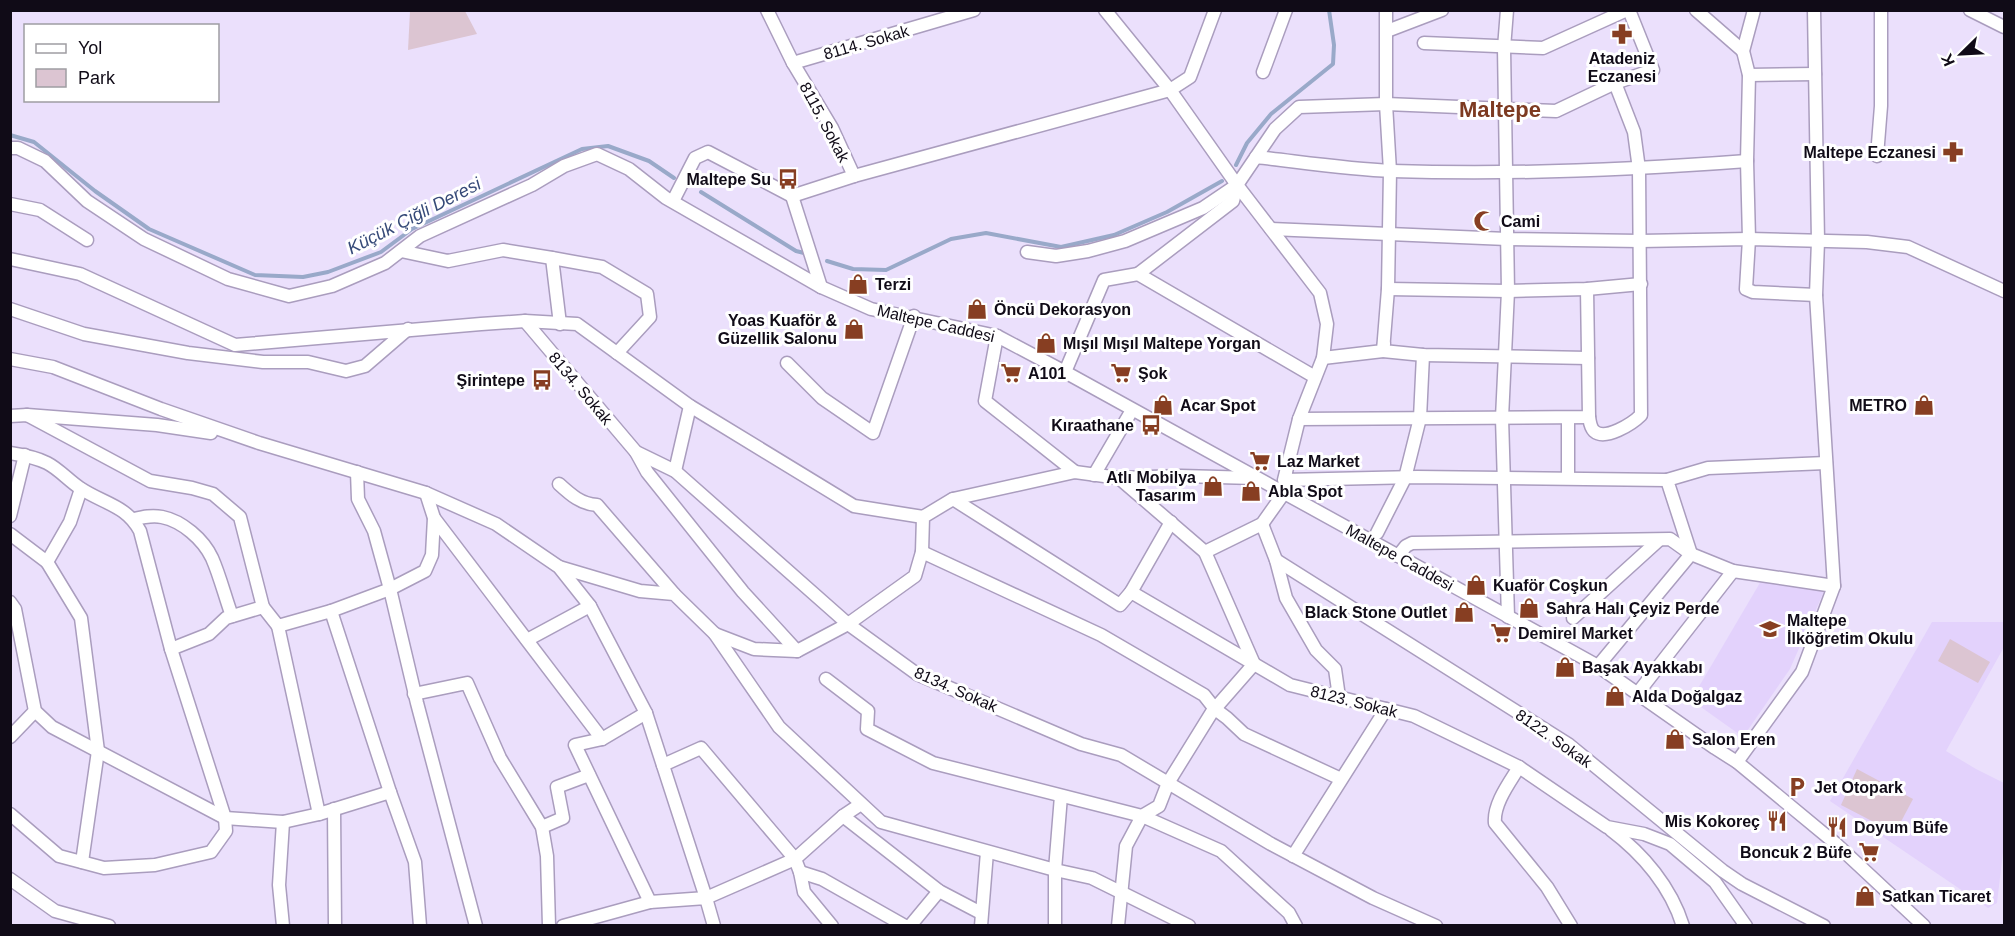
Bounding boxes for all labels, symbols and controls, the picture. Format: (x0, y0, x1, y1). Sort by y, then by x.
street label: 8114. Sokak (822, 22, 912, 63)
pharmacy icon: Atadeniz Eczanesi (1610, 22, 1634, 46)
legend (24, 24, 219, 102)
north arrow (1931, 24, 1991, 84)
text: Yol (78, 38, 102, 58)
place label: Atadeniz Eczanesi (1588, 50, 1656, 85)
text: K (1937, 51, 1958, 69)
text: Park (78, 68, 116, 88)
street label: 8115. Sokak (796, 79, 853, 166)
district label: Maltepe (1459, 97, 1541, 122)
pharmacy icon: Maltepe Eczanesi (1941, 140, 1965, 164)
place label: Maltepe Eczanesi (1804, 144, 1936, 161)
bus stop icon: Maltepe Su (776, 167, 800, 191)
place label: Maltepe Su (687, 171, 771, 188)
water label: Küçük Çiğli Deresi (344, 173, 485, 258)
mosque icon: Cami (1472, 209, 1496, 233)
place label: Cami (1501, 213, 1540, 230)
shop icon: Terzi (846, 272, 870, 296)
place label: Terzi (875, 276, 911, 293)
shop icon: Öncü Dekorasyon (965, 297, 989, 321)
place label: Öncü Dekorasyon (994, 300, 1131, 318)
street label: Maltepe Caddesi (875, 302, 996, 345)
place label: Yoas Kuaför & Güzellik Salonu (718, 312, 837, 347)
shop icon: Yoas Kuaför & Güzellik Salonu (842, 317, 866, 341)
shop icon: Mışıl Mışıl Maltepe Yorgan (1034, 331, 1058, 355)
place label: Mışıl Mışıl Maltepe Yorgan (1063, 335, 1261, 352)
street label: 8134. Sokak (546, 349, 616, 429)
supermarket icon: A101 (999, 361, 1023, 385)
supermarket icon: Şok (1109, 361, 1133, 385)
place label: A101 (1028, 365, 1066, 382)
place label: Şok (1138, 365, 1167, 382)
bus stop icon: Şirintepe (530, 368, 554, 392)
place label: Şirintepe (457, 372, 525, 389)
shop icon: Acar Spot (1151, 393, 1175, 417)
shop icon: METRO (1912, 393, 1936, 417)
place label: Acar Spot (1180, 397, 1256, 414)
place label: METRO (1849, 397, 1907, 414)
bus stop icon: Kıraathane (1139, 413, 1163, 437)
place label: Kıraathane (1051, 417, 1134, 434)
supermarket icon: Laz Market (1248, 449, 1272, 473)
place label: Laz Market (1277, 453, 1360, 470)
place label: Atlı Mobilya Tasarım (1106, 469, 1196, 504)
shop icon: Atlı Mobilya Tasarım (1201, 474, 1225, 498)
shop icon: Abla Spot (1239, 479, 1263, 503)
place label: Abla Spot (1268, 483, 1343, 500)
street label: Maltepe Caddesi (1343, 521, 1456, 594)
shop icon: Kuaför Coşkun (1464, 573, 1488, 597)
place label: Kuaför Coşkun (1493, 577, 1608, 594)
shop icon: Sahra Halı Çeyiz Perde (1517, 596, 1541, 620)
shop icon: Black Stone Outlet (1452, 600, 1476, 624)
place label: Sahra Halı Çeyiz Perde (1546, 600, 1720, 617)
place label: Black Stone Outlet (1305, 604, 1448, 621)
place label: Maltepe İlköğretim Okulu (1787, 612, 1913, 647)
school or university icon: Maltepe İlköğretim Okulu (1758, 617, 1782, 641)
supermarket icon: Demirel Market (1489, 621, 1513, 645)
place label: Demirel Market (1518, 625, 1633, 642)
shop icon: Başak Ayakkabı (1553, 655, 1577, 679)
place label: Başak Ayakkabı (1582, 659, 1703, 676)
street label: 8134. Sokak (912, 664, 1001, 716)
street label: 8123. Sokak (1309, 682, 1400, 721)
shop icon: Alda Doğalgaz (1603, 684, 1627, 708)
place label: Alda Doğalgaz (1632, 688, 1742, 705)
street label: 8122. Sokak (1512, 706, 1596, 771)
shop icon: Salon Eren (1663, 727, 1687, 751)
place label: Salon Eren (1692, 731, 1776, 748)
parking icon: Jet Otopark (1785, 775, 1809, 799)
place label: Jet Otopark (1814, 779, 1903, 796)
restaurant icon: Mis Kokoreç (1765, 809, 1789, 833)
place label: Mis Kokoreç (1665, 813, 1760, 830)
restaurant icon: Doyum Büfe (1825, 815, 1849, 839)
place label: Doyum Büfe (1854, 819, 1948, 836)
supermarket icon: Boncuk 2 Büfe (1857, 840, 1881, 864)
place label: Boncuk 2 Büfe (1740, 844, 1852, 861)
shop icon: Satkan Ticaret (1853, 884, 1877, 908)
place label: Satkan Ticaret (1882, 888, 1992, 905)

